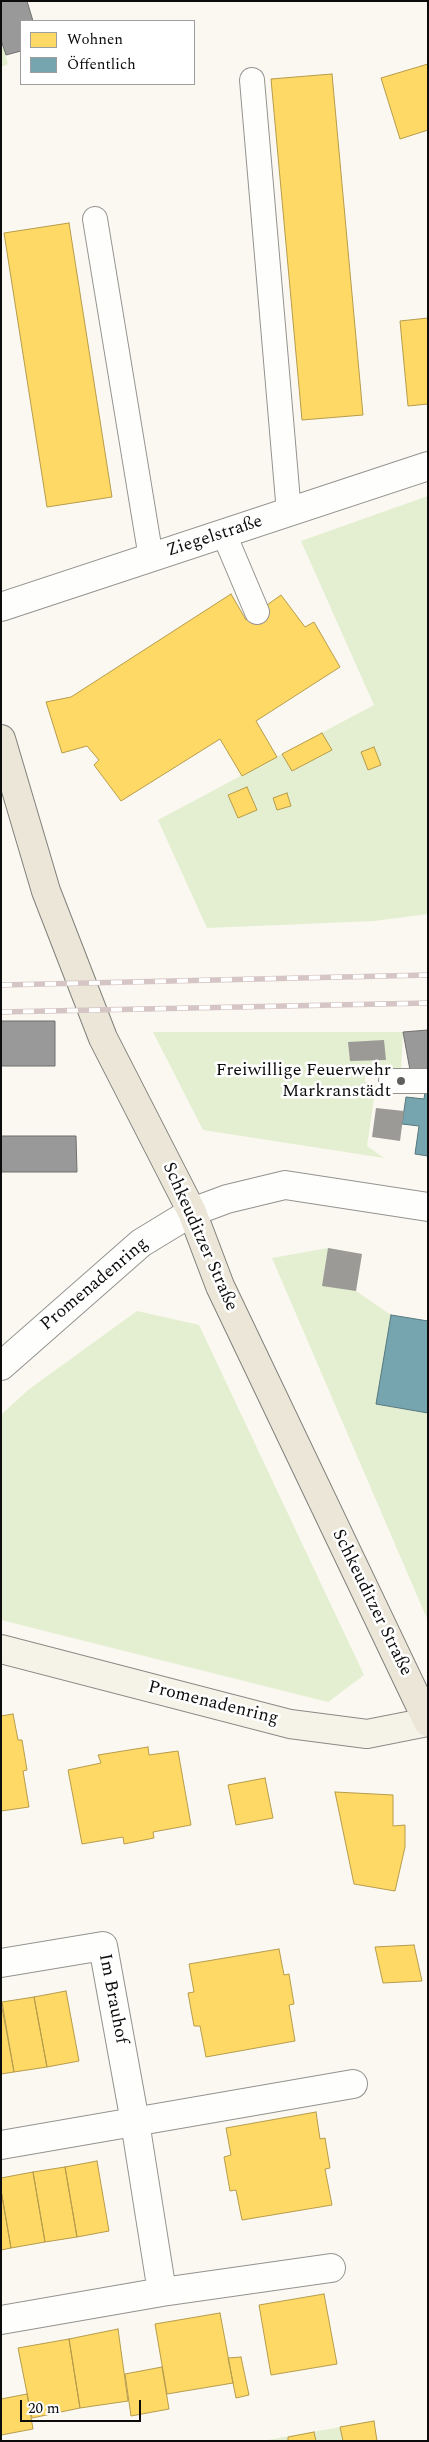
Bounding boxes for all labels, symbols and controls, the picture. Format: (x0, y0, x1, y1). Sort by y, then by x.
legend (20, 20, 195, 85)
text: Wohnen (67, 28, 123, 51)
text: Öffentlich (67, 53, 136, 76)
street label: Ziegelstraße (164, 511, 266, 563)
place label: Freiwillige Feuerwehr Markranstädt (216, 1060, 391, 1102)
marker: Freiwillige Feuerwehr Markranstädt (395, 1075, 407, 1087)
street label: Schkeuditzer Straße (157, 1159, 241, 1315)
street label: Promenadenring (37, 1234, 153, 1336)
street label: Schkeuditzer Straße (326, 1526, 416, 1680)
street label: Promenadenring (145, 1677, 281, 1731)
street label: Im Brauhof (93, 1952, 131, 2046)
scale bar (22, 2390, 144, 2422)
text: 20 m (28, 2397, 60, 2420)

